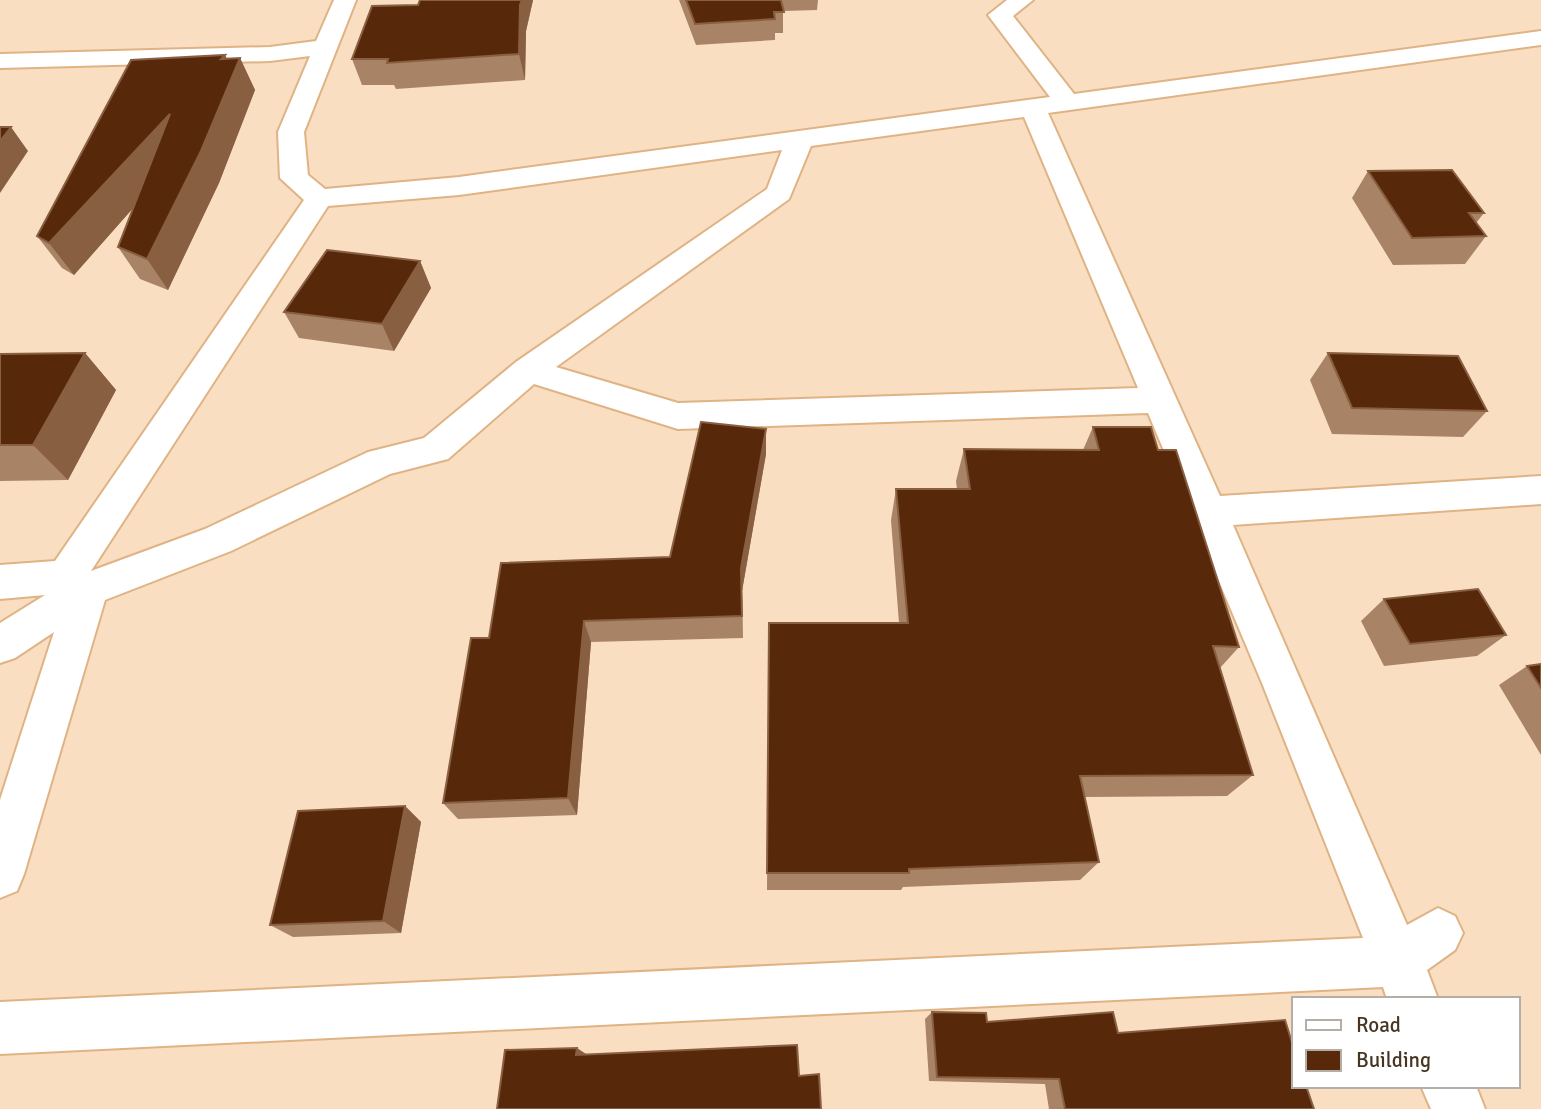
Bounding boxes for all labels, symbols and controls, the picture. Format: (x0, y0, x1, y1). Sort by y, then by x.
legend (1292, 997, 1520, 1088)
text: Road (1356, 1012, 1401, 1038)
text: Building (1356, 1047, 1431, 1073)

